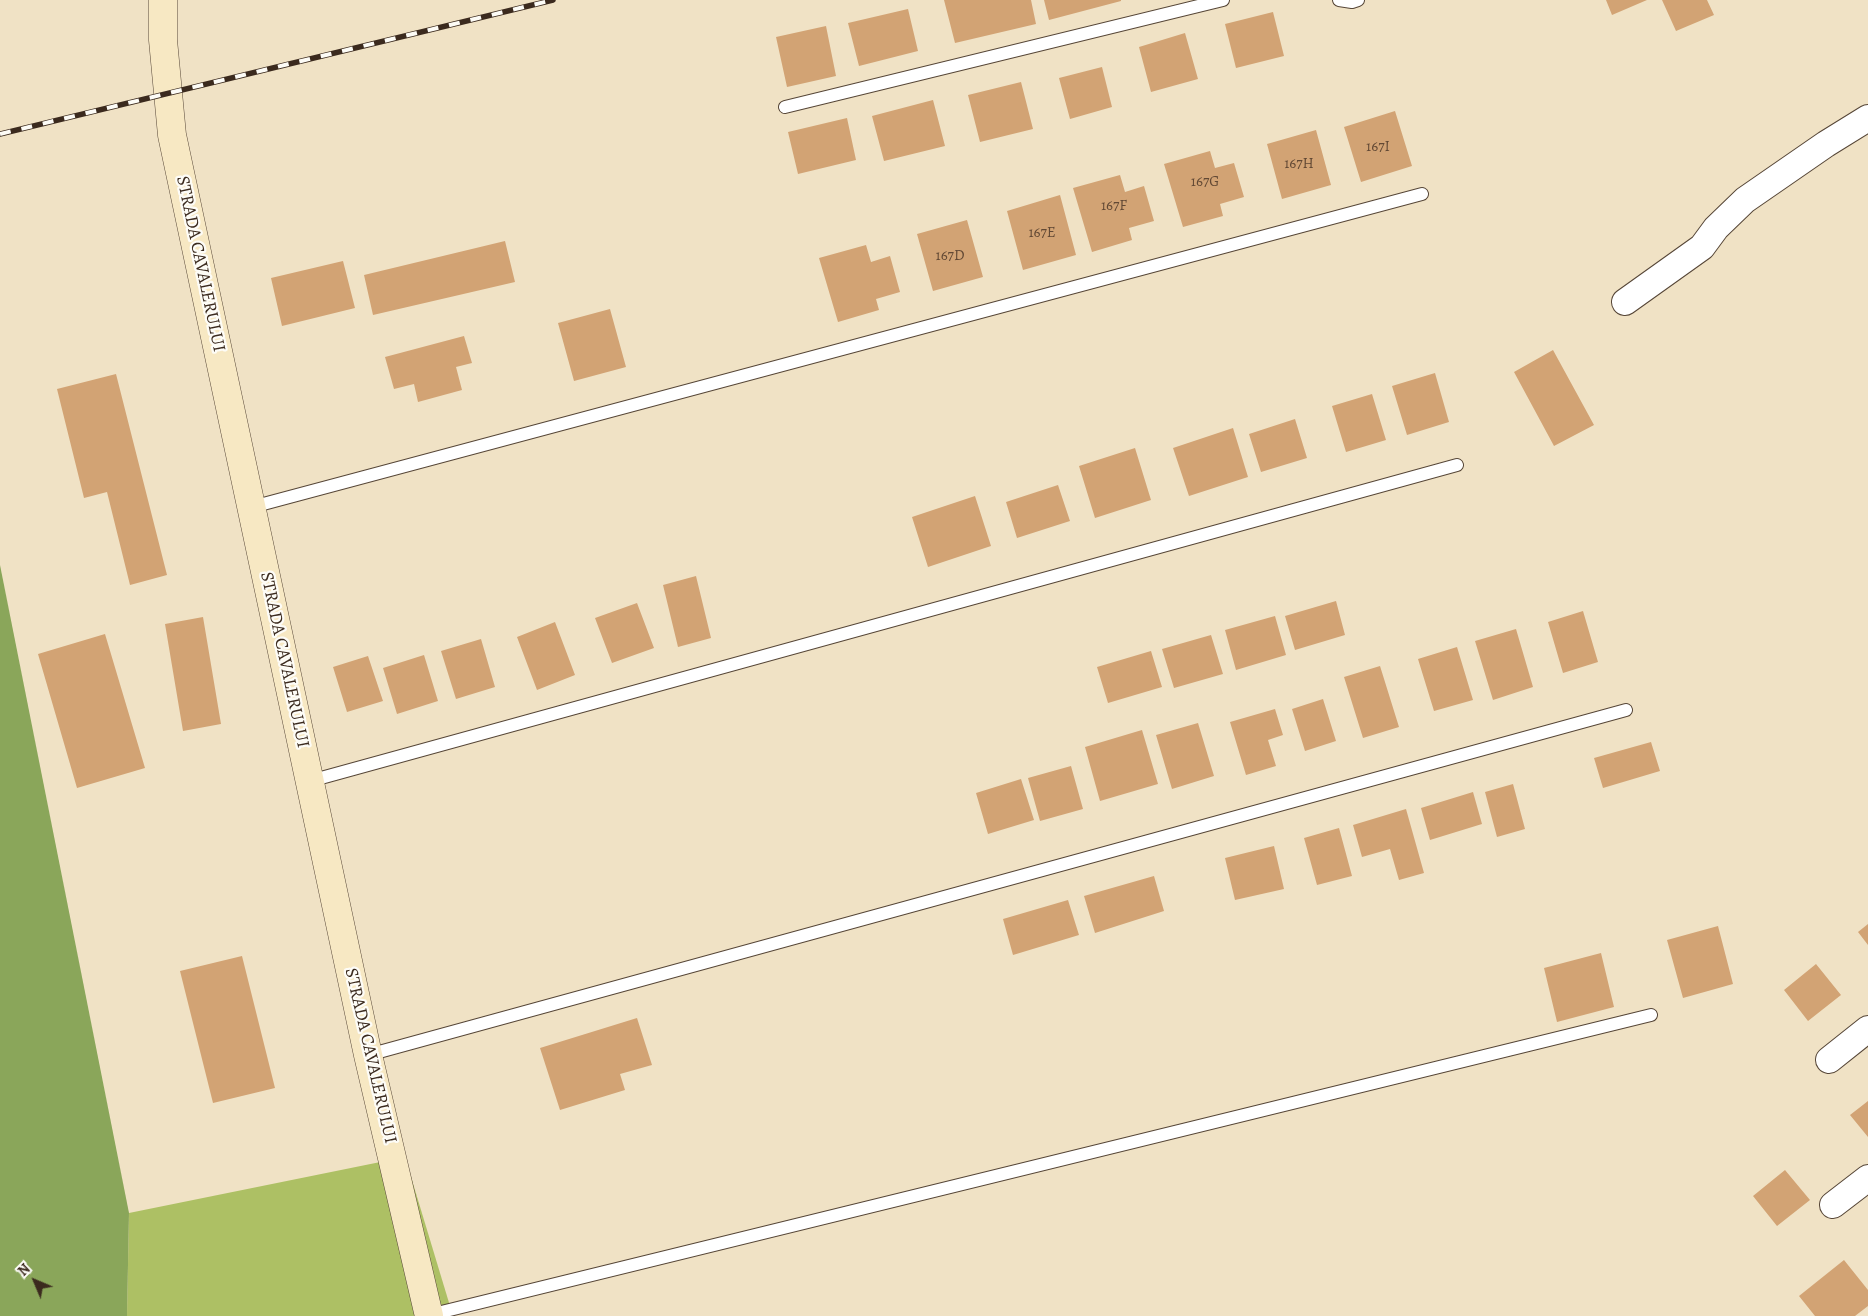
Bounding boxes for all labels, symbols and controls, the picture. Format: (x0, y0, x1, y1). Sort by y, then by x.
house number: 167I (1366, 138, 1390, 156)
house number: 167H (1284, 155, 1314, 173)
house number: 167G (1191, 173, 1219, 191)
street label: STRADA CAVALERULUI (171, 174, 229, 354)
house number: 167F (1101, 197, 1127, 215)
house number: 167E (1028, 224, 1056, 242)
house number: 167D (936, 247, 964, 265)
street label: STRADA CAVALERULUI (255, 570, 313, 750)
street label: STRADA CAVALERULUI (339, 966, 401, 1146)
north arrow (10, 1256, 60, 1306)
text: N (14, 1260, 34, 1280)

